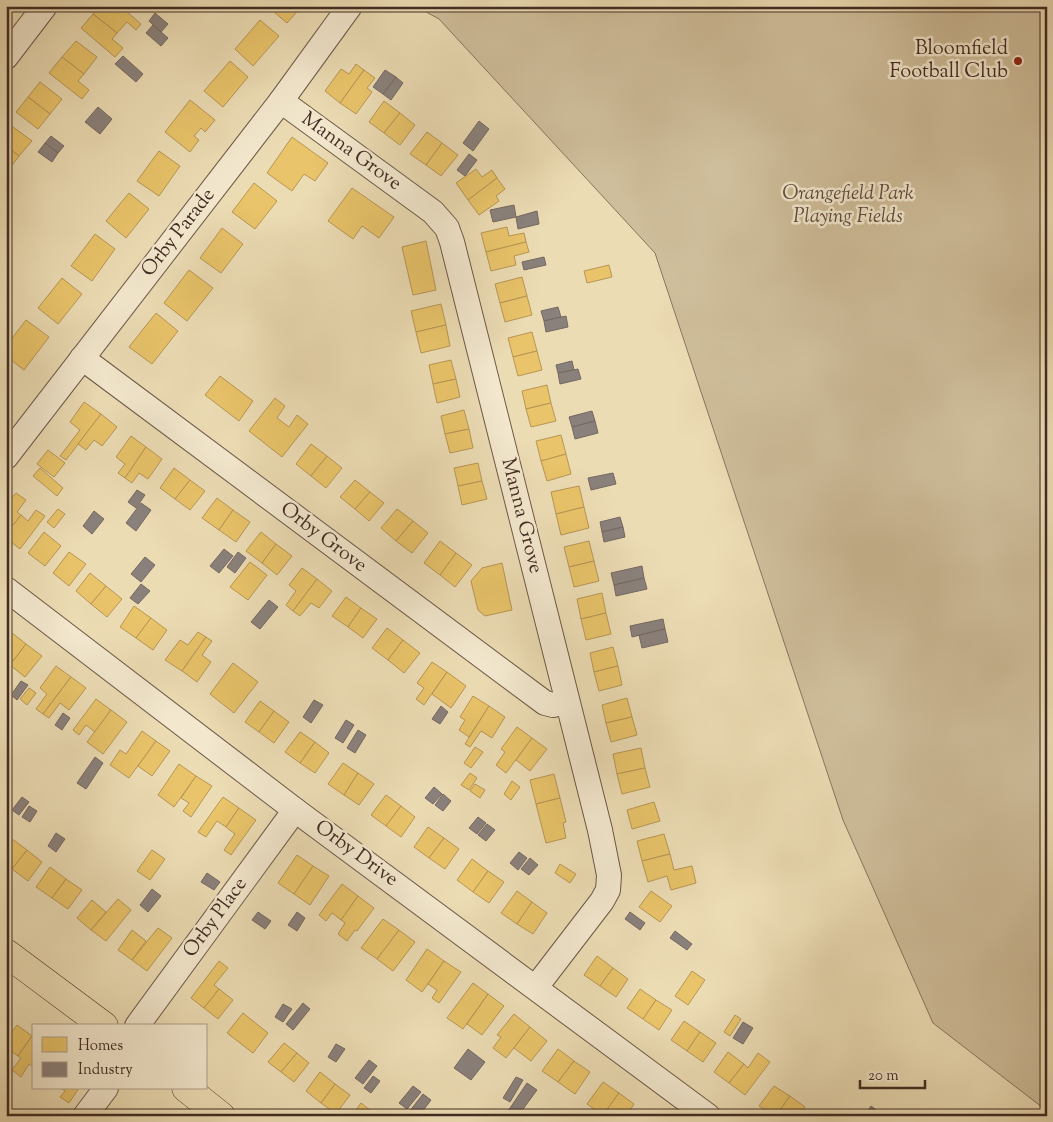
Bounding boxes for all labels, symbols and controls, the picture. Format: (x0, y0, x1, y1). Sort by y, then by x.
place label: Bloomfield Football Club (889, 35, 1008, 87)
marker: Bloomfield Football Club (1012, 55, 1024, 67)
street label: Manna Grove (295, 106, 407, 198)
park label: Orangefield Park Playing Fields (782, 180, 914, 232)
street label: Orby Parade (135, 182, 223, 284)
street label: Manna Grove (493, 455, 549, 577)
street label: Orby Grove (273, 496, 373, 580)
street label: Orby Drive (308, 814, 404, 894)
street label: Orby Place (177, 872, 255, 964)
legend (32, 1024, 208, 1090)
text: Homes (78, 1036, 123, 1057)
scale bar (860, 1057, 926, 1089)
text: Industry (78, 1060, 133, 1081)
text: 20 m (868, 1066, 899, 1087)

